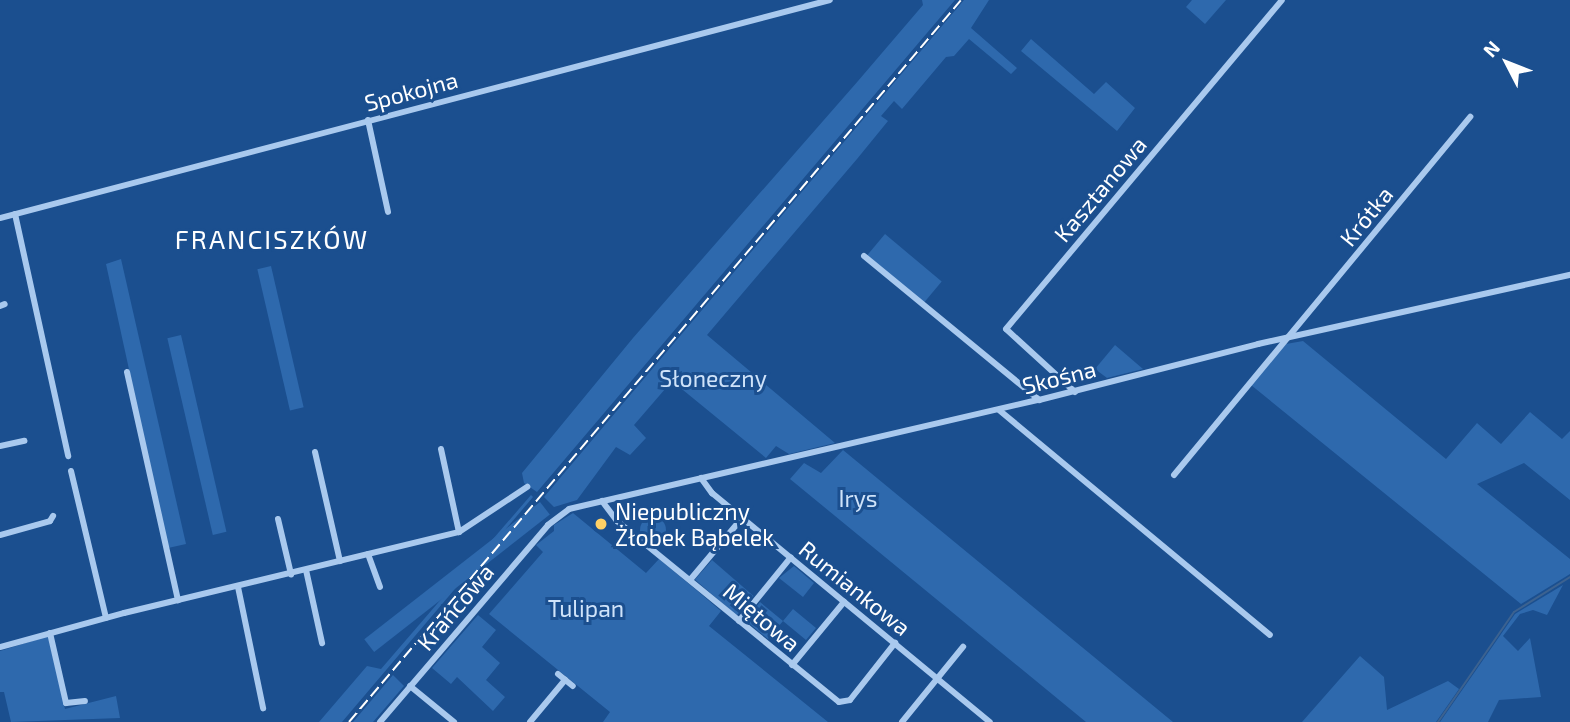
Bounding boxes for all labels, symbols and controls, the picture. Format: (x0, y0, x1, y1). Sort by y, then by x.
north arrow (1472, 28, 1542, 98)
text: N (1478, 36, 1504, 61)
street label: Spokojna (361, 65, 461, 117)
street label: Kasztanowa (1048, 131, 1152, 247)
street label: Krótka (1334, 181, 1398, 251)
district label: FRANCISZKÓW (176, 223, 368, 255)
street label: Skośna (1019, 355, 1099, 399)
park label: Słoneczny (659, 364, 767, 392)
park label: Irys (838, 484, 878, 512)
place label: Niepubliczny Żłobek Bąbelek (615, 497, 774, 551)
marker: Niepubliczny Żłobek Bąbelek (593, 516, 609, 532)
street label: Rumiankowa (794, 535, 916, 641)
street label: Krańcowa (411, 558, 499, 656)
street label: Miętowa (718, 577, 806, 657)
park label: Tulipan (548, 594, 624, 622)

